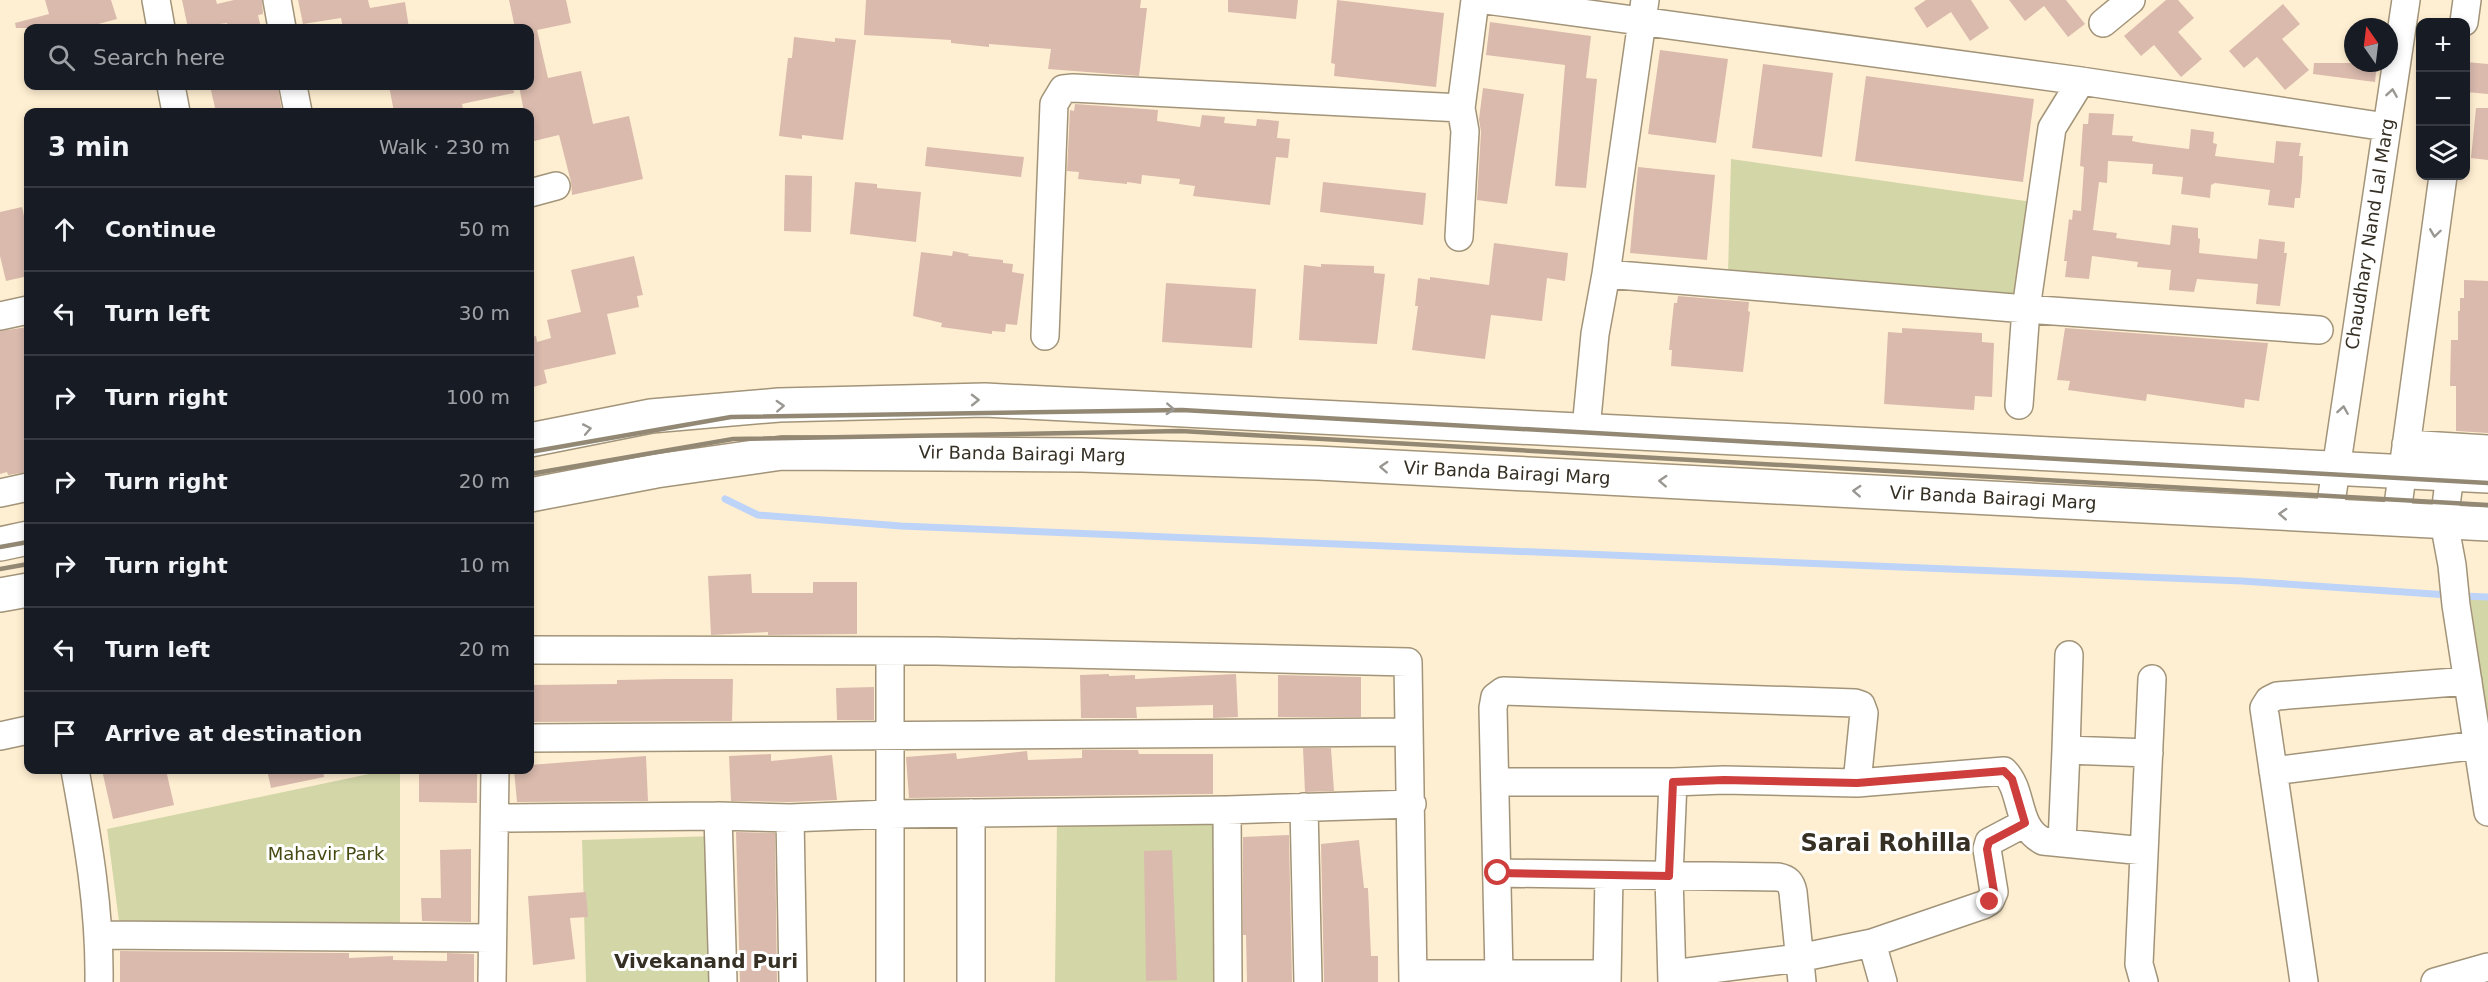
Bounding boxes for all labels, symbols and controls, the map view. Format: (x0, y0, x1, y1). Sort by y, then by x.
north arrow (2344, 18, 2398, 72)
map controls (2416, 18, 2470, 180)
button: + (2416, 18, 2470, 72)
search box (24, 24, 534, 90)
icon: search (45, 41, 78, 74)
text: Search here (93, 45, 225, 70)
button: − (2416, 72, 2470, 126)
one-way arrow (2385, 88, 2397, 98)
street label: Chaudhary Nand Lal Marg (2341, 117, 2398, 351)
button: layers (2416, 126, 2470, 180)
text: 3 min (48, 132, 130, 162)
text: Walk · 230 m (379, 135, 510, 159)
icon: ahead (48, 213, 81, 246)
text: Continue (105, 217, 216, 242)
text: 50 m (459, 217, 510, 241)
one-way arrow (2430, 229, 2442, 238)
icon: left (48, 297, 81, 330)
text: Turn left (105, 301, 210, 326)
text: 30 m (459, 301, 510, 325)
icon: right (48, 381, 81, 414)
text: Turn right (105, 385, 228, 410)
text: 100 m (446, 385, 510, 409)
one-way arrow (971, 394, 980, 406)
one-way arrow (776, 399, 785, 412)
one-way arrow (1165, 402, 1174, 415)
one-way arrow (2337, 406, 2349, 415)
one-way arrow (582, 423, 592, 436)
street label: Vir Banda Bairagi Marg (918, 441, 1126, 466)
street label: Vir Banda Bairagi Marg (1403, 457, 1611, 488)
one-way arrow (1379, 460, 1388, 473)
icon: right (48, 465, 81, 498)
text: Turn right (105, 469, 228, 494)
text: 20 m (459, 469, 510, 493)
one-way arrow (1658, 475, 1667, 488)
street label: Vir Banda Bairagi Marg (1889, 482, 2097, 513)
one-way arrow (1853, 485, 1862, 498)
one-way arrow (2278, 507, 2287, 520)
icon: right (48, 549, 81, 582)
text: Turn right (105, 553, 228, 578)
text: 10 m (459, 553, 510, 577)
icon: left (48, 633, 81, 666)
text: Turn left (105, 637, 210, 662)
text: 20 m (459, 637, 510, 661)
icon: arrive (48, 717, 81, 750)
text: Arrive at destination (105, 721, 362, 746)
district label: Sarai Rohilla (1800, 829, 1972, 857)
park label: Mahavir Park (268, 843, 385, 864)
route start (1484, 859, 1510, 885)
route end (1976, 888, 2002, 914)
district label: Vivekanand Puri (614, 949, 798, 973)

